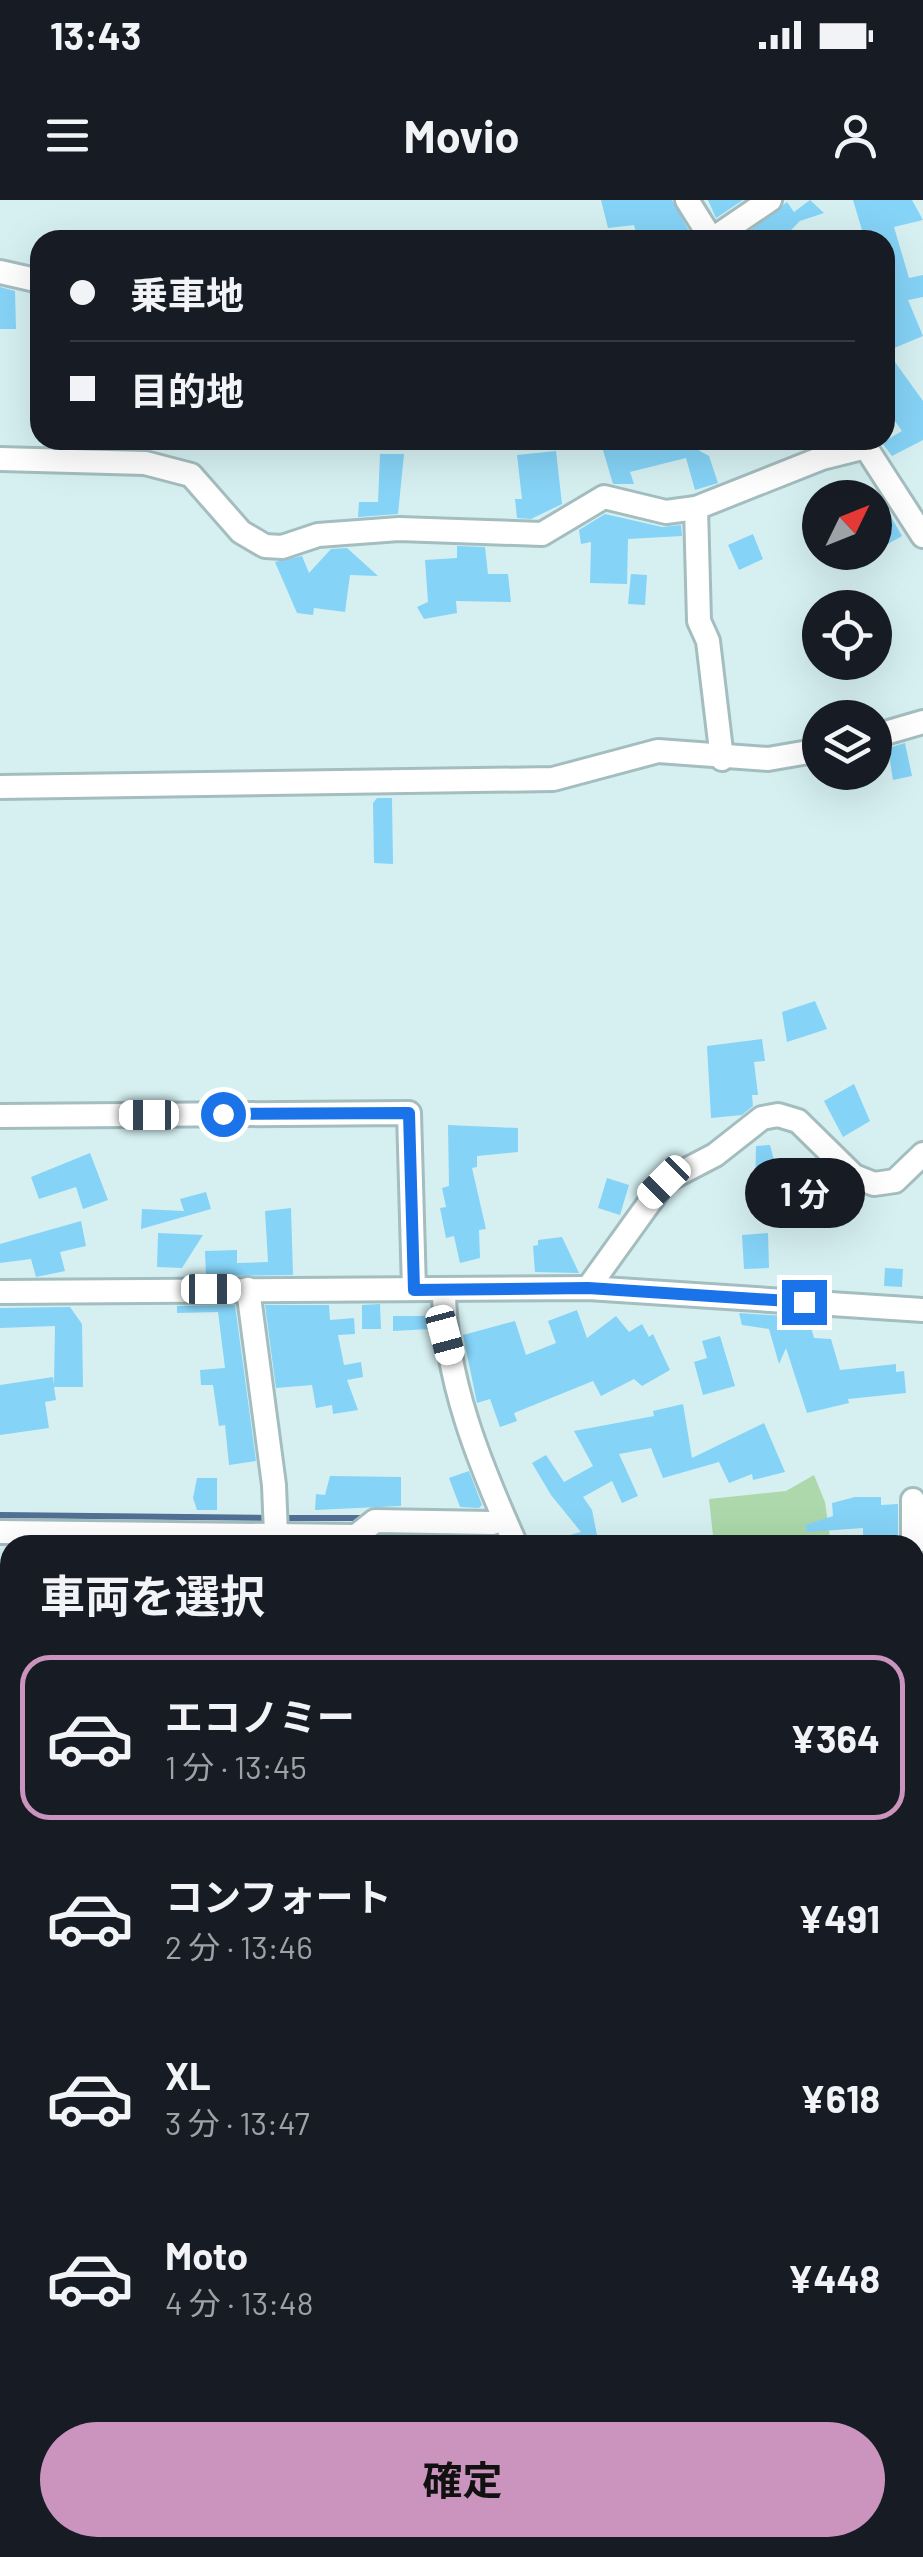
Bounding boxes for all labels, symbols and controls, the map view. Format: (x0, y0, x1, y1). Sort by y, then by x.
text: 13:43 (50, 12, 141, 58)
icon: menu (40, 108, 95, 163)
text: Movio (404, 108, 519, 162)
icon: person (828, 108, 883, 163)
text: 乗車地 (130, 271, 244, 317)
text: 目的地 (130, 367, 244, 413)
north arrow (802, 480, 892, 570)
map controls (802, 480, 892, 790)
button: locate (802, 590, 892, 680)
button: layers (802, 700, 892, 790)
route start (201, 1092, 246, 1137)
car (119, 1100, 179, 1130)
car (632, 1150, 696, 1214)
callout: 1 分 (744, 1157, 864, 1227)
text: 1 分 (780, 1174, 830, 1212)
car (181, 1274, 241, 1304)
route end (782, 1280, 827, 1325)
car (423, 1302, 467, 1368)
text: 車両を選択 (40, 1568, 265, 1622)
icon: car (45, 1693, 135, 1783)
text: エコノミー (165, 1693, 355, 1739)
text: ¥364 (790, 1715, 880, 1761)
text: 1 分 · 13:45 (165, 1747, 307, 1785)
icon: car (45, 1873, 135, 1963)
text: コンフォート (165, 1873, 392, 1919)
text: ¥491 (798, 1895, 880, 1941)
text: 2 分 · 13:46 (165, 1927, 313, 1965)
text: XL (165, 2052, 211, 2098)
icon: car (45, 2053, 135, 2143)
text: ¥618 (800, 2075, 880, 2121)
text: 3 分 · 13:47 (165, 2103, 310, 2141)
text: Moto (165, 2232, 248, 2278)
icon: car (45, 2233, 135, 2323)
text: ¥448 (787, 2255, 880, 2301)
text: 4 分 · 13:48 (165, 2283, 313, 2321)
button: 確定 (40, 2422, 885, 2537)

